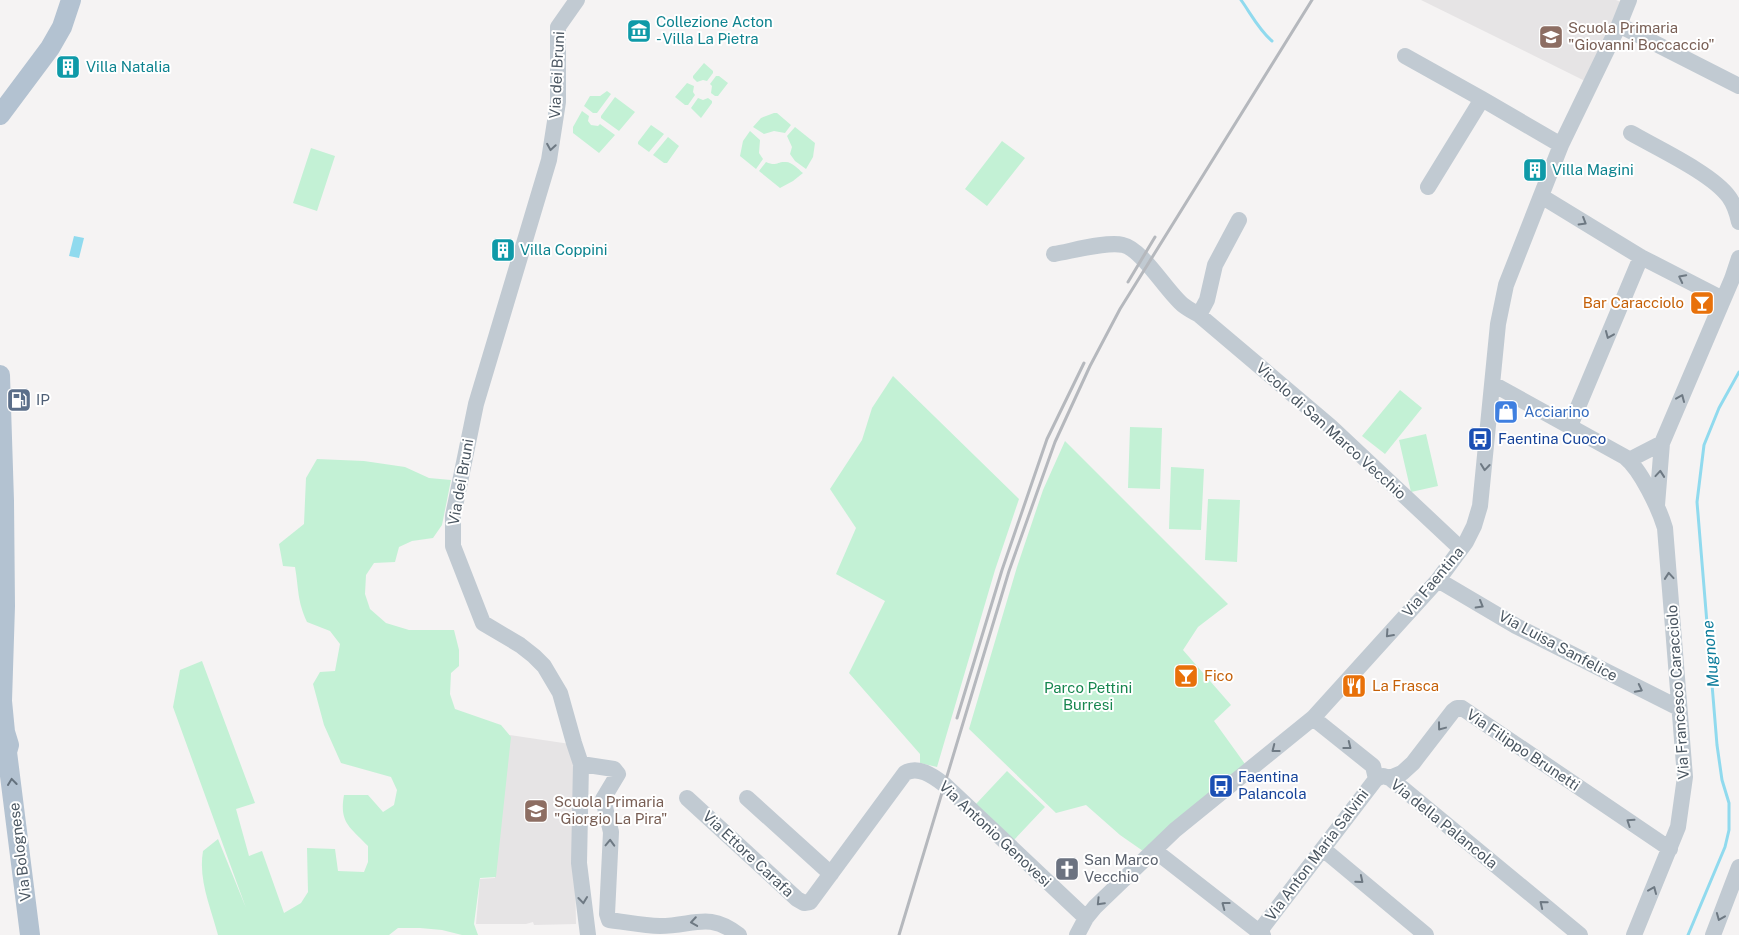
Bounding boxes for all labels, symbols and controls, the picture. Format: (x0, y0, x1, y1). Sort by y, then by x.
place label: Collezione Acton - Villa La Pietra (656, 13, 773, 47)
museum icon: Collezione Acton - Villa La Pietra (626, 18, 652, 44)
place label: Scuola Primaria "Giovanni Boccaccio" (1568, 19, 1715, 53)
school or university icon: Scuola Primaria "Giovanni Boccaccio" (1538, 24, 1564, 50)
street label: Via dei Bruni (546, 31, 567, 119)
building icon: Villa Natalia (55, 54, 81, 80)
place label: Villa Natalia (86, 58, 170, 75)
one-way arrow (546, 143, 556, 151)
building icon: Villa Magini (1522, 157, 1548, 183)
place label: Villa Magini (1552, 161, 1634, 178)
one-way arrow (1577, 215, 1586, 225)
building icon: Villa Coppini (490, 237, 516, 263)
place label: Villa Coppini (520, 241, 607, 258)
one-way arrow (1678, 274, 1687, 284)
bar icon: Bar Caracciolo (1689, 290, 1715, 316)
place label: Bar Caracciolo (1583, 294, 1684, 311)
one-way arrow (1605, 330, 1615, 338)
street label: Vicolo di San Marco Vecchio (1253, 359, 1410, 502)
fuel station icon: IP (6, 387, 32, 413)
place label: IP (36, 391, 50, 408)
one-way arrow (1675, 394, 1686, 403)
shop icon: Acciarino (1493, 399, 1519, 425)
place label: Acciarino (1524, 403, 1589, 420)
bus stop icon: Faentina Cuoco (1467, 426, 1493, 452)
place label: Faentina Cuoco (1498, 430, 1606, 447)
street label: Via dei Bruni (445, 437, 476, 526)
one-way arrow (1480, 464, 1491, 472)
one-way arrow (1654, 470, 1665, 478)
street label: Via Faentina (1398, 543, 1467, 620)
one-way arrow (1664, 572, 1675, 580)
one-way arrow (1475, 598, 1484, 608)
street label: Via Francesco Caracciolo (1663, 604, 1692, 780)
street label: Via Luisa Sanfelice (1496, 607, 1621, 684)
water label: Mugnone (1698, 619, 1723, 688)
one-way arrow (1386, 628, 1395, 637)
bar icon: Fico (1173, 663, 1199, 689)
place label: Fico (1204, 667, 1233, 684)
restaurant icon: La Frasca (1341, 673, 1367, 699)
place label: La Frasca (1372, 677, 1439, 694)
park label: Parco Pettini Burresi (1044, 679, 1132, 713)
one-way arrow (1634, 683, 1643, 693)
street label: Via Filippo Brunetti (1463, 705, 1583, 794)
one-way arrow (1438, 721, 1446, 730)
one-way arrow (1342, 741, 1351, 749)
one-way arrow (1272, 744, 1281, 753)
place label: Faentina Palancola (1238, 768, 1306, 802)
bus stop icon: Faentina Palancola (1208, 773, 1234, 799)
street label: Via della Palancola (1388, 775, 1501, 872)
street label: Via Antonio Genovesi (936, 777, 1055, 890)
one-way arrow (7, 778, 18, 786)
street label: Via Anton Maria Salvini (1262, 786, 1372, 924)
place label: Scuola Primaria "Giorgio La Pira" (554, 793, 667, 827)
school or university icon: Scuola Primaria "Giorgio La Pira" (523, 798, 549, 824)
street label: Via Bolognese (5, 802, 34, 902)
street label: Via Ettore Carafa (699, 807, 797, 900)
one-way arrow (1626, 819, 1636, 828)
one-way arrow (605, 839, 616, 847)
place label: San Marco Vecchio (1084, 851, 1158, 885)
church icon: San Marco Vecchio (1054, 856, 1080, 882)
one-way arrow (1355, 875, 1364, 884)
one-way arrow (1647, 886, 1657, 895)
one-way arrow (577, 896, 588, 904)
one-way arrow (1097, 896, 1106, 905)
one-way arrow (1540, 902, 1549, 910)
one-way arrow (1222, 903, 1231, 911)
one-way arrow (1716, 913, 1726, 921)
one-way arrow (690, 917, 698, 927)

